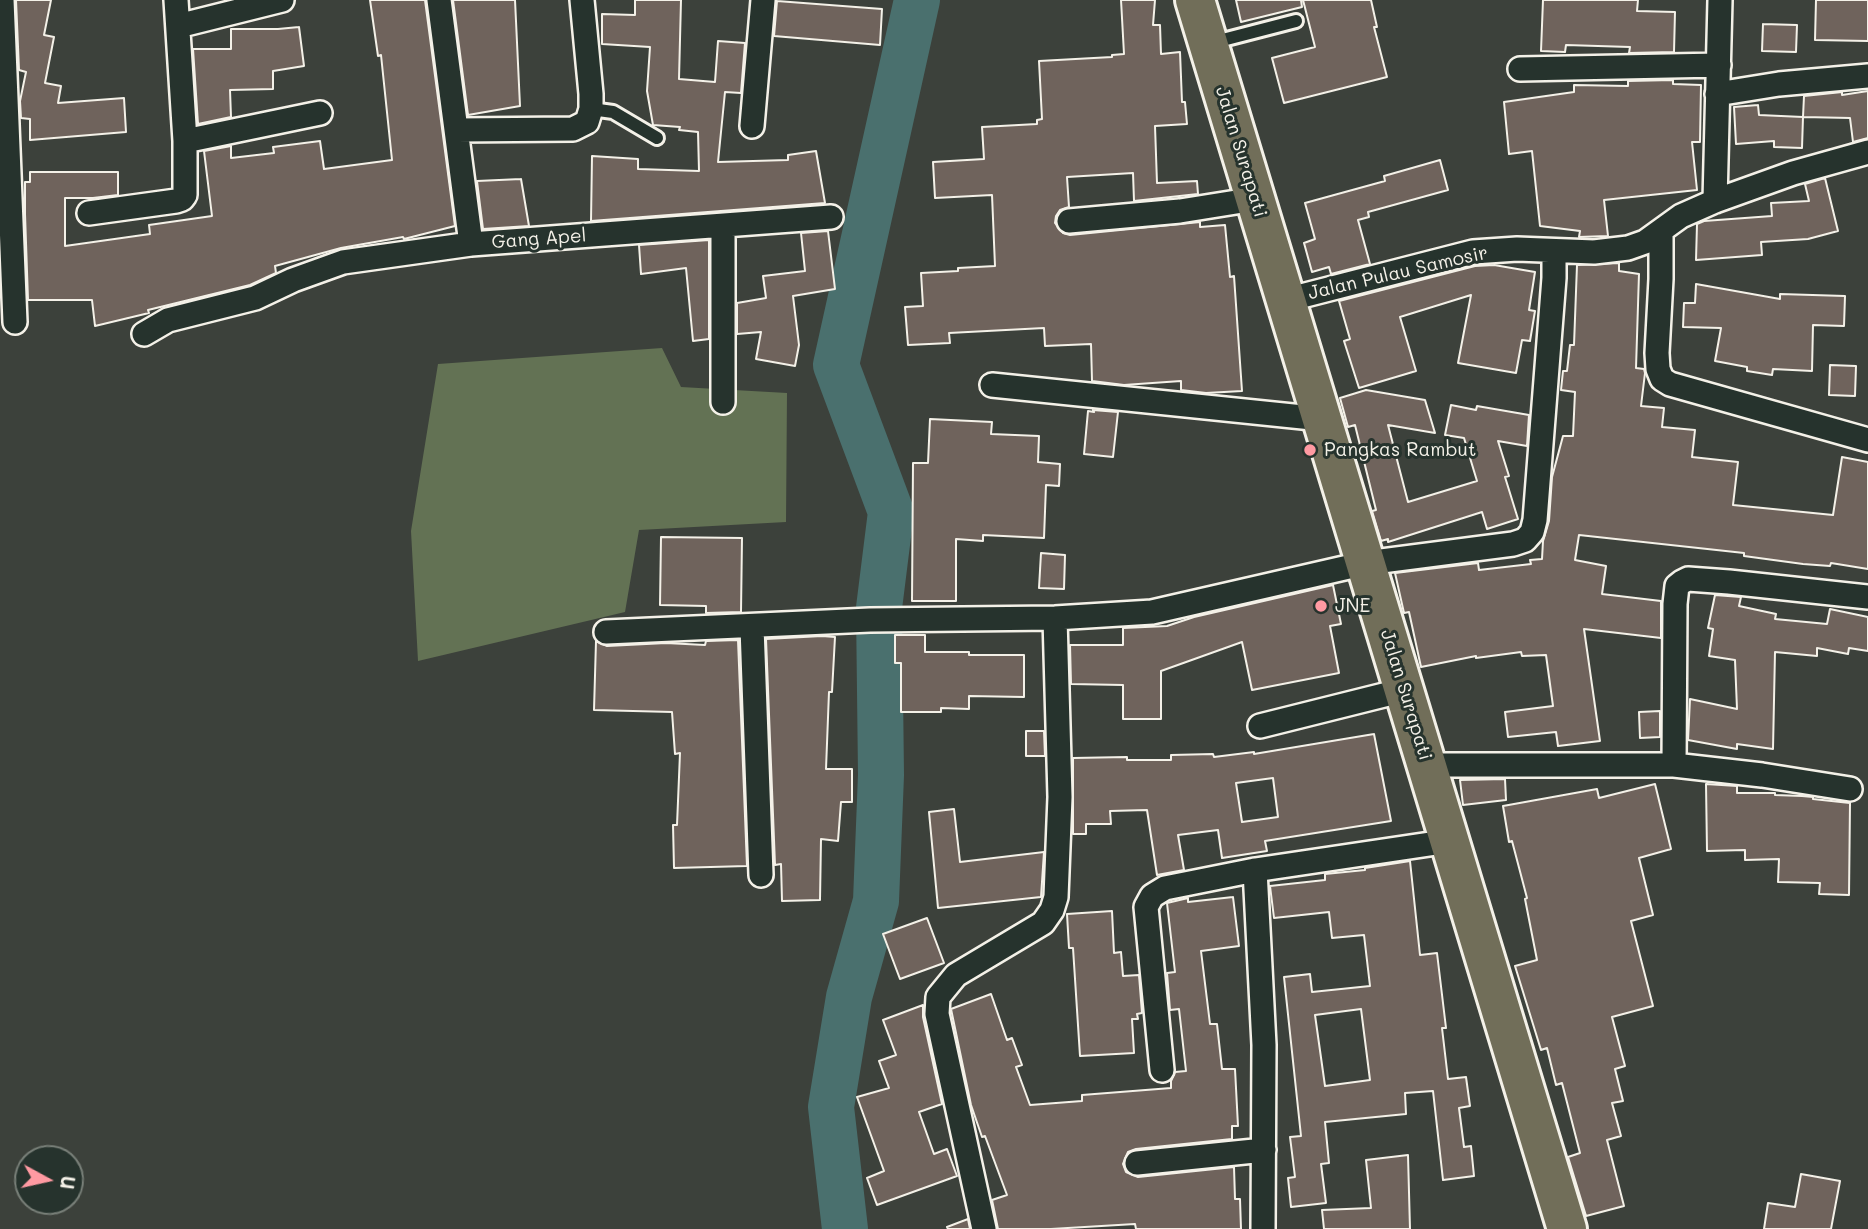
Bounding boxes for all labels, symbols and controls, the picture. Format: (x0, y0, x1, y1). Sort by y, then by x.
street label: Jalan Surapati (1210, 84, 1272, 220)
street label: Gang Apel (491, 224, 587, 254)
street label: Jalan Pulau Samosir (1306, 241, 1490, 305)
place label: Pangkas Rambut (1324, 439, 1476, 461)
marker: Pangkas Rambut (1302, 442, 1318, 458)
place label: JNE (1335, 595, 1370, 617)
marker: JNE (1313, 598, 1329, 614)
street label: Jalan Surapati (1375, 627, 1437, 763)
north arrow (14, 1145, 84, 1215)
text: U (55, 1174, 82, 1191)

